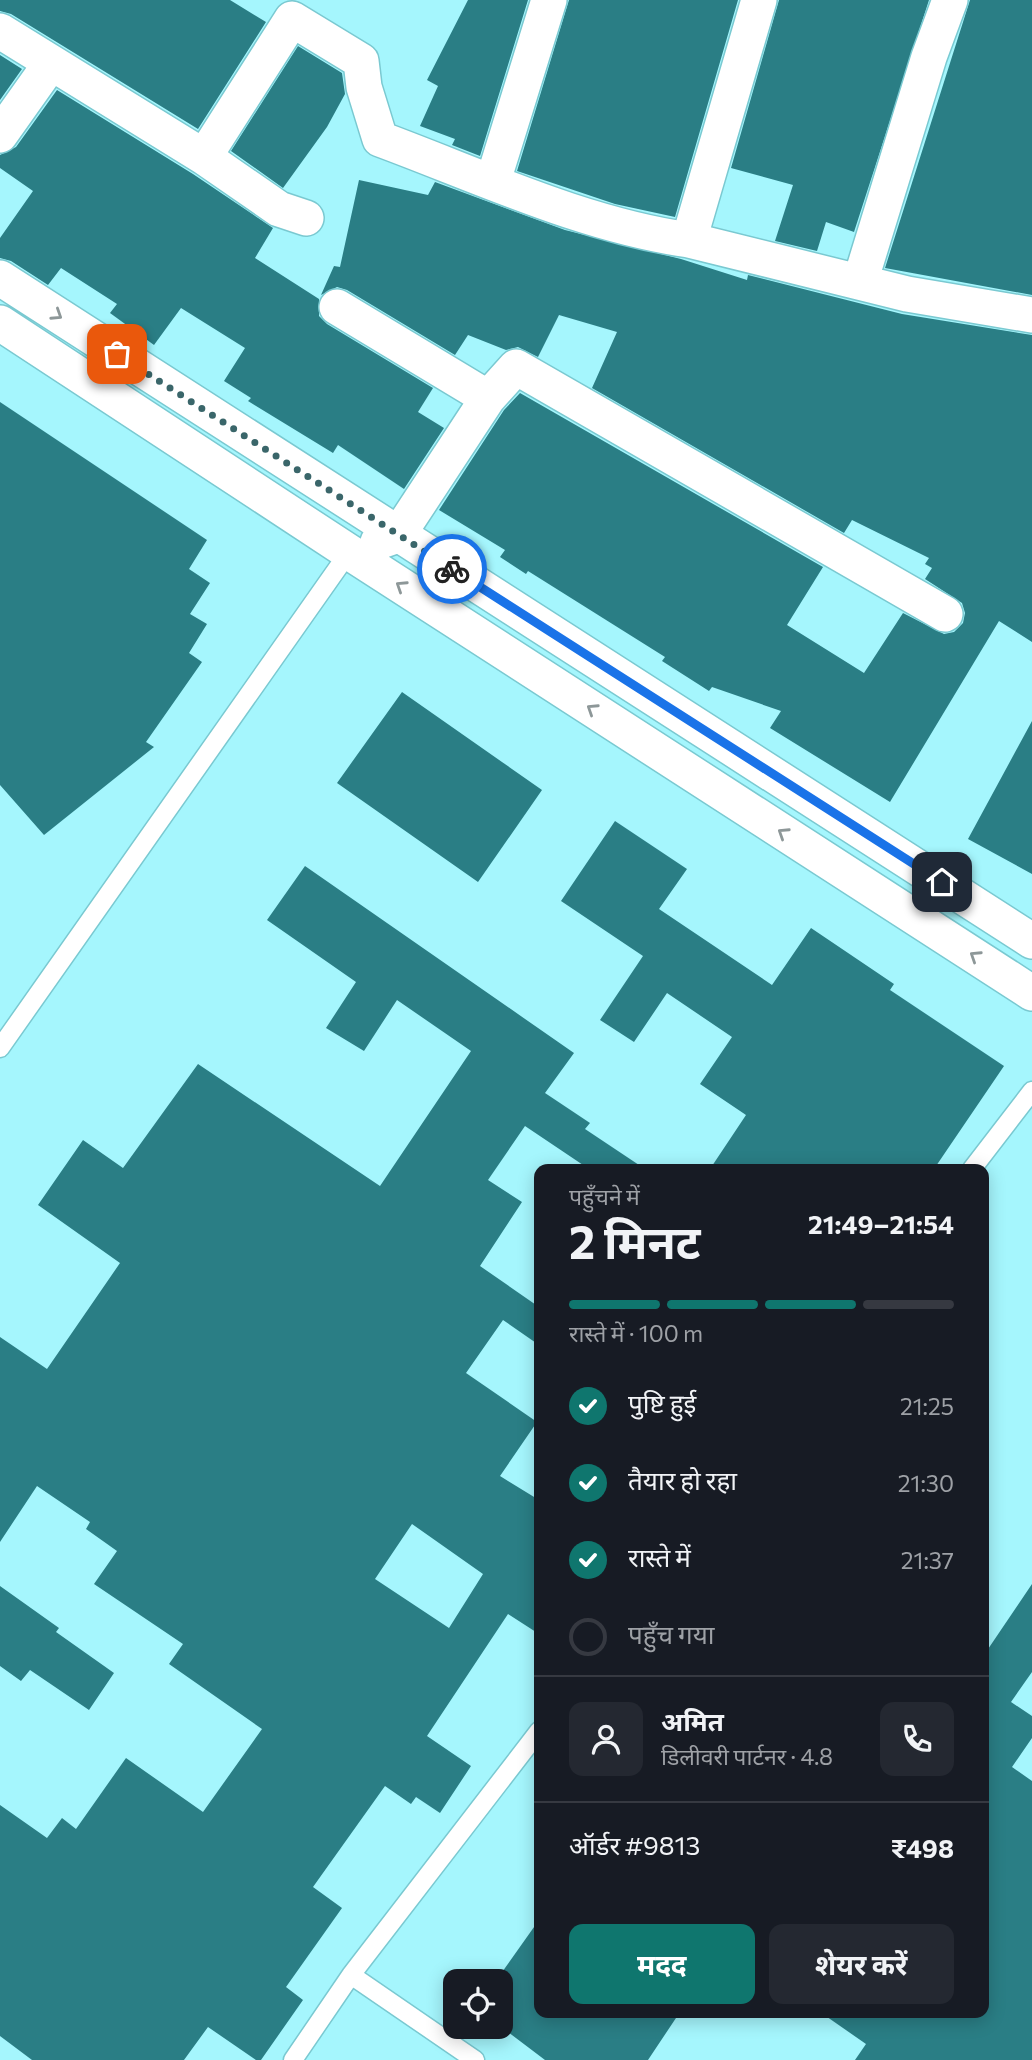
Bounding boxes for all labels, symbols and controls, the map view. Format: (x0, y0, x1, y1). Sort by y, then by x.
one-way arrow (50, 306, 63, 319)
pin (87, 324, 147, 384)
icon: bag (98, 335, 136, 373)
courier (417, 534, 487, 604)
icon: bike (433, 550, 471, 588)
one-way arrow (396, 582, 409, 594)
one-way arrow (587, 705, 600, 718)
one-way arrow (778, 828, 791, 841)
pin (912, 852, 972, 912)
icon: home (923, 863, 961, 901)
one-way arrow (969, 951, 982, 964)
text: पहुँचने में (569, 1182, 640, 1210)
text: 21:49–21:54 (808, 1208, 954, 1239)
text: 2 मिनट (569, 1212, 701, 1268)
text: रास्ते में · 100 m (569, 1319, 703, 1347)
icon: check (569, 1387, 607, 1425)
text: पुष्टि हुई (628, 1387, 696, 1418)
text: 21:25 (900, 1392, 954, 1420)
icon: check (569, 1464, 607, 1502)
text: तैयार हो रहा (628, 1464, 737, 1495)
text: 21:30 (898, 1469, 954, 1497)
icon: check (569, 1541, 607, 1579)
text: रास्ते में (628, 1541, 691, 1572)
text: 21:37 (901, 1546, 954, 1574)
text: पहुँच गया (628, 1618, 715, 1649)
button: person (569, 1702, 643, 1776)
button: phone (880, 1702, 954, 1776)
text: अमित (661, 1705, 724, 1736)
text: डिलीवरी पार्टनर · 4.8 (661, 1742, 833, 1770)
text: ऑर्डर #9813 (569, 1829, 700, 1860)
text: ₹498 (891, 1832, 954, 1863)
button: मदद (569, 1924, 755, 2004)
button: शेयर करें (769, 1924, 954, 2004)
map controls (443, 1969, 513, 2039)
button: locate (443, 1969, 513, 2039)

